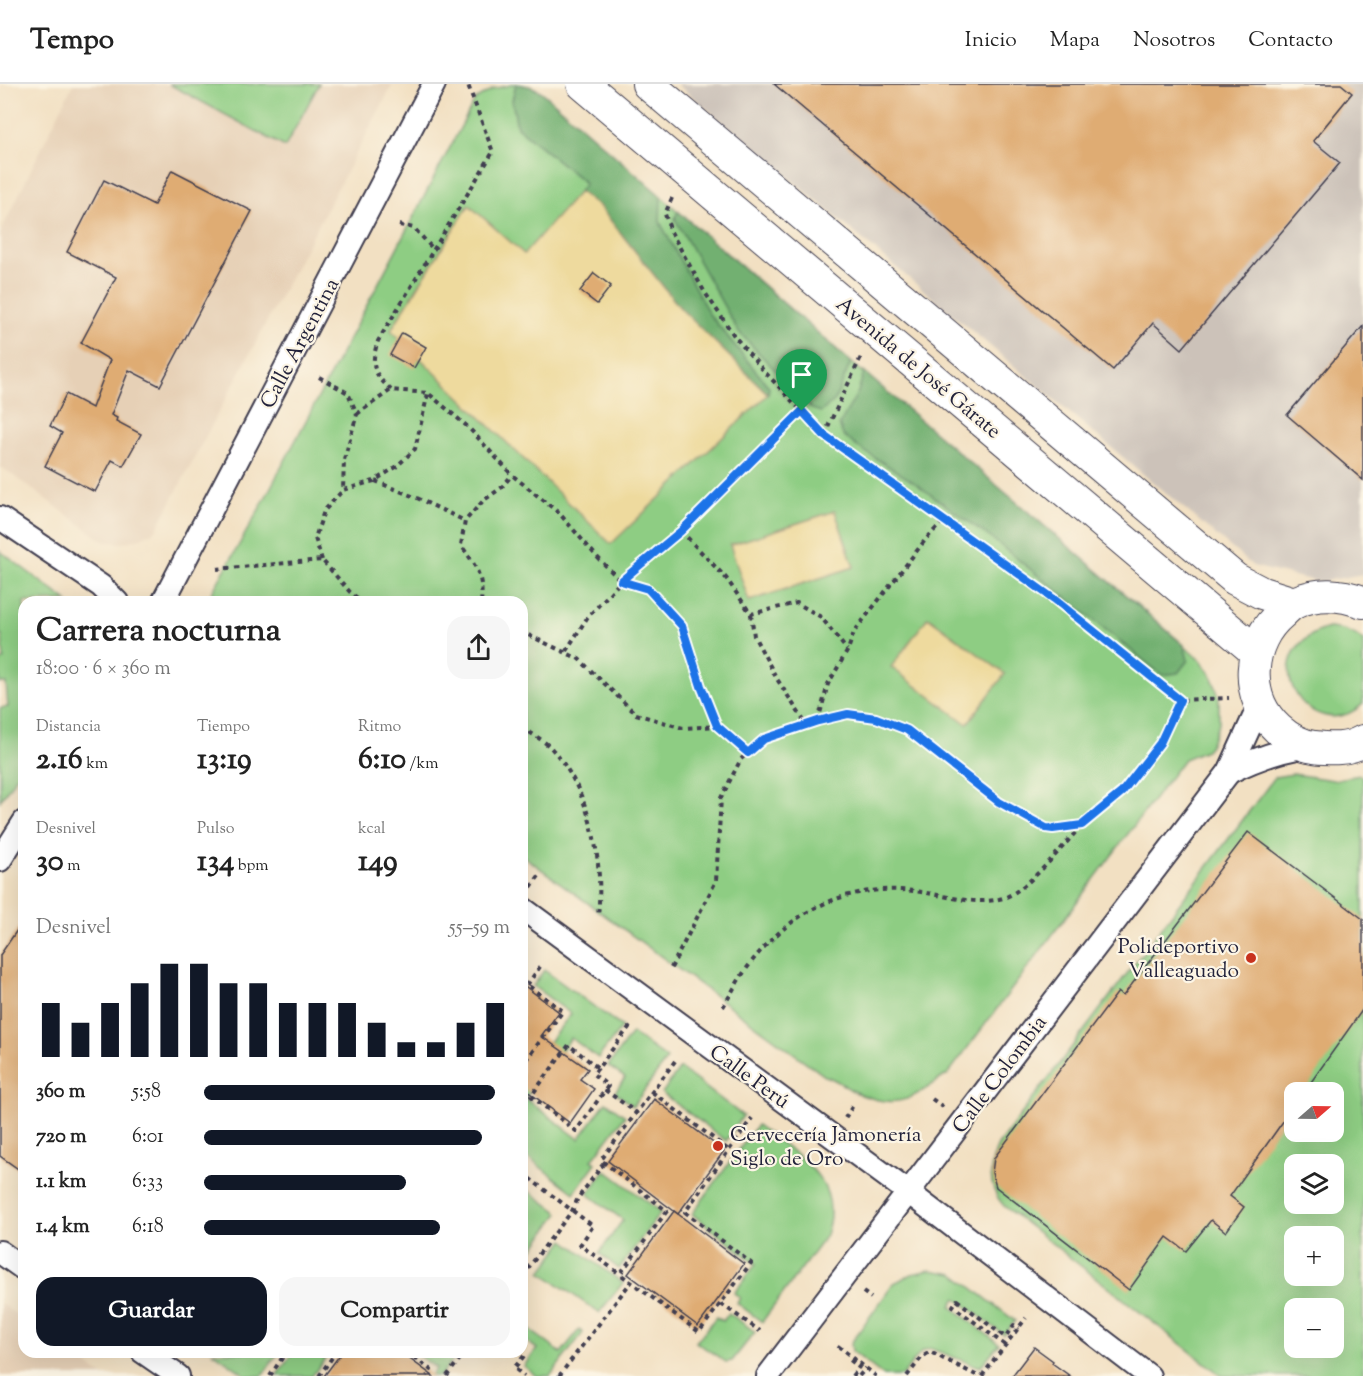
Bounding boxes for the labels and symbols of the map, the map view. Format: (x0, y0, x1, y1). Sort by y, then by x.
street label: Calle Argentina (254, 273, 348, 415)
street label: Avenida de José Gárate (829, 290, 1007, 447)
pin (776, 349, 827, 411)
place label: Polideportivo Valleaguado (1118, 933, 1239, 987)
marker: Polideportivo Valleaguado (1244, 951, 1258, 965)
street label: Calle Colombia (946, 1010, 1055, 1141)
street label: Calle Perú (702, 1038, 795, 1117)
north arrow (1284, 1082, 1344, 1142)
place label: Cervecería Jamonería Siglo de Oro (730, 1121, 922, 1175)
marker: Cervecería Jamonería Siglo de Oro (711, 1139, 725, 1153)

